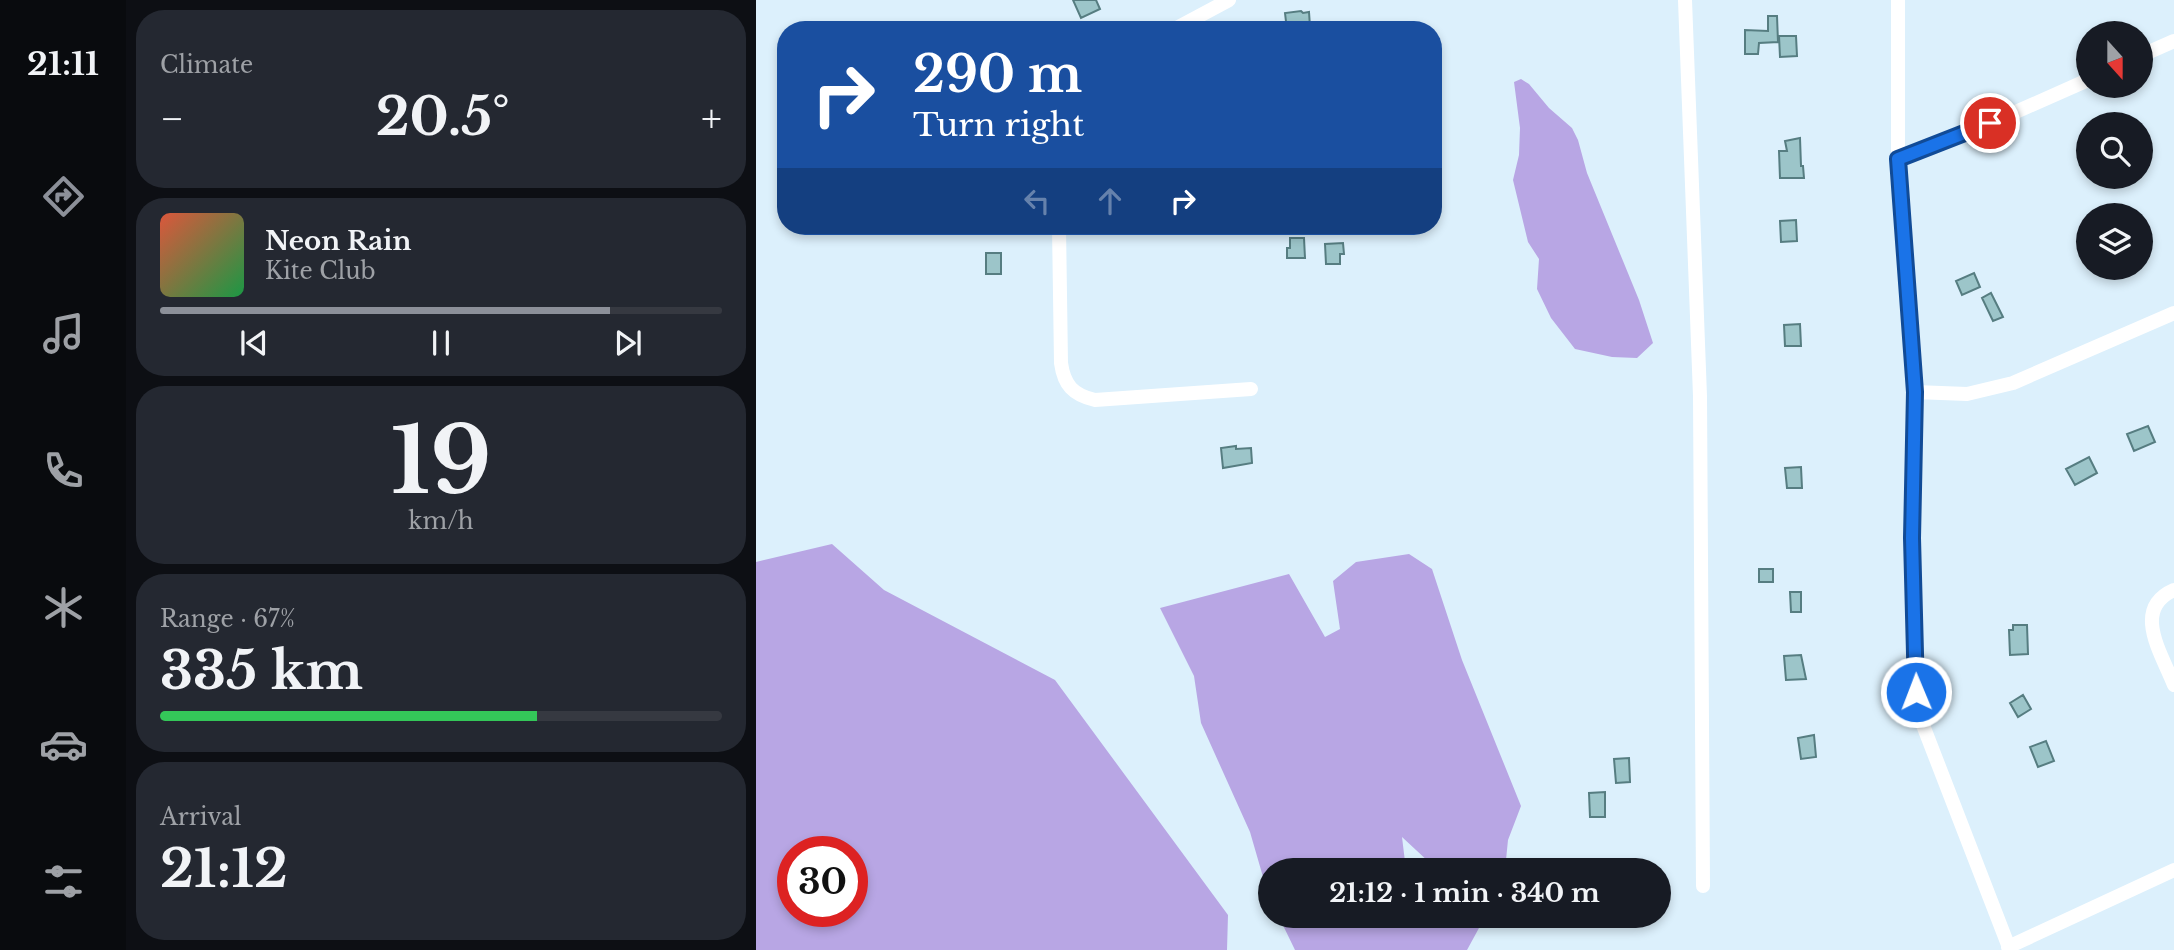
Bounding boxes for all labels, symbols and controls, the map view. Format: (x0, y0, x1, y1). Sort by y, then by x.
north arrow (2076, 21, 2152, 98)
map controls (2076, 21, 2153, 280)
text: 21:11 (27, 44, 99, 84)
text: 290 m (913, 44, 1082, 105)
icon: right (798, 49, 889, 140)
text: Climate (160, 51, 253, 79)
text: 20.5° (376, 85, 510, 149)
pin (1960, 93, 2020, 153)
text: − (160, 95, 184, 142)
text: + (701, 95, 722, 142)
icon: arrive (1971, 104, 2009, 142)
text: Turn right (913, 105, 1084, 145)
button: search (2076, 112, 2153, 189)
icon: directions (39, 172, 88, 221)
icon: left (1018, 182, 1056, 220)
icon: ahead (1091, 182, 1129, 220)
icon: right (1164, 182, 1202, 220)
button: layers (2076, 203, 2153, 280)
text: Neon Rain (265, 225, 411, 257)
text: Kite Club (265, 257, 376, 285)
icon: music (39, 309, 88, 358)
icon: previous (235, 324, 273, 362)
icon: pause (422, 324, 460, 362)
icon: next (609, 324, 647, 362)
text: 19 (390, 405, 492, 518)
icon: phone (39, 446, 88, 495)
text: km/h (408, 507, 474, 535)
icon: climate (39, 583, 88, 632)
text: Range · 67% (160, 605, 295, 633)
text: 335 km (160, 639, 363, 703)
position arrow (1879, 655, 1953, 729)
icon: car (39, 720, 88, 769)
text: Arrival (160, 803, 241, 831)
speed limit sign: 30 (777, 836, 868, 927)
text: 21:12 (160, 837, 288, 901)
icon: filters (39, 857, 88, 906)
text: 21:12 · 1 min · 340 m (1329, 877, 1600, 909)

